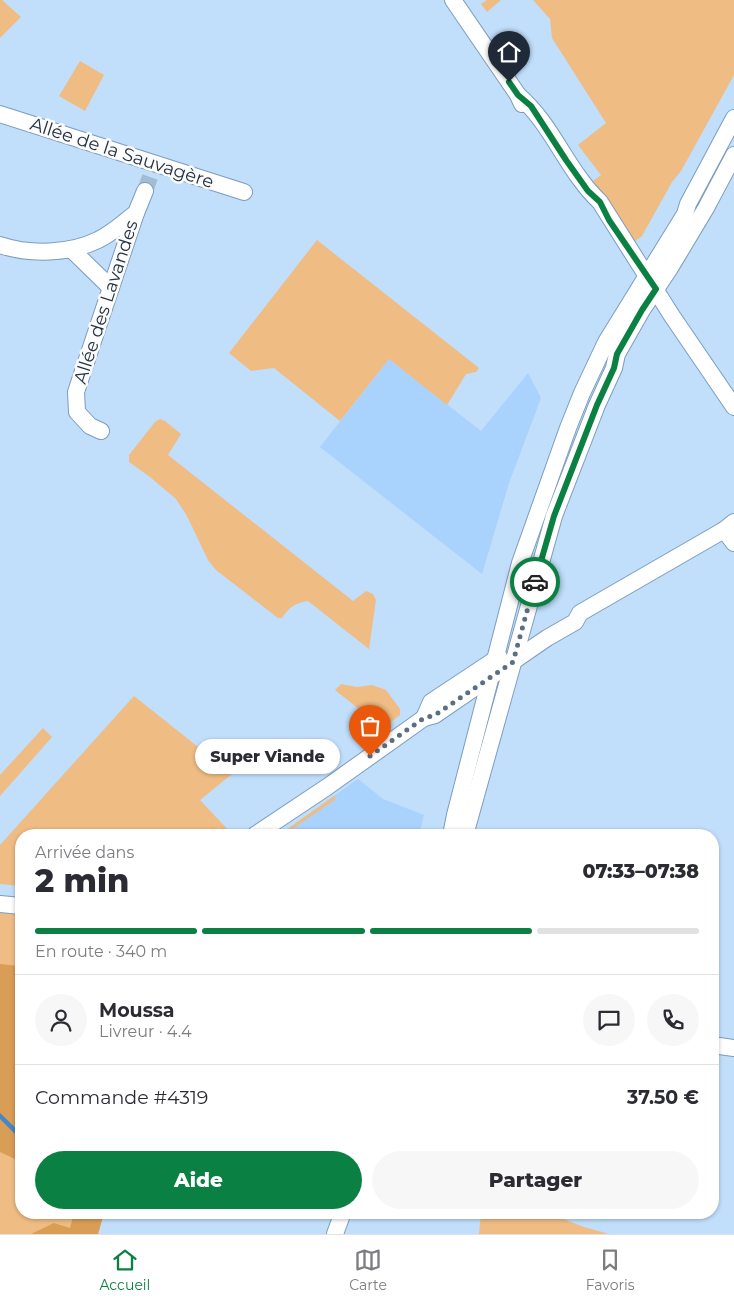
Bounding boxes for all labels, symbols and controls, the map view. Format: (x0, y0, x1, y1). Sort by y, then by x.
pin (488, 31, 530, 82)
icon: home (495, 38, 523, 66)
street label: Allée de la Sauvagère (27, 113, 217, 193)
street label: Allée des Lavandes (69, 217, 143, 387)
courier (510, 557, 560, 607)
icon: car (521, 568, 549, 596)
pin (349, 705, 391, 756)
icon: bag (356, 712, 384, 740)
callout: Super Viande (195, 738, 340, 774)
text: Super Viande (210, 747, 325, 766)
text: Arrivée dans (35, 843, 134, 862)
text: 07:33–07:38 (583, 860, 699, 883)
text: 2 min (35, 861, 129, 900)
text: En route · 340 m (35, 942, 167, 961)
button: person (35, 994, 87, 1046)
button: chat (583, 994, 635, 1046)
button: phone (647, 994, 699, 1046)
text: Moussa (99, 999, 175, 1022)
text: Livreur · 4.4 (99, 1022, 192, 1041)
text: Commande #4319 (35, 1086, 208, 1109)
text: 37.50 € (627, 1086, 699, 1109)
button: Aide (35, 1151, 362, 1209)
button: Partager (372, 1151, 699, 1209)
tab: Accueil (99, 1246, 150, 1294)
tab: Carte (349, 1246, 387, 1294)
tab: Favoris (586, 1246, 635, 1294)

